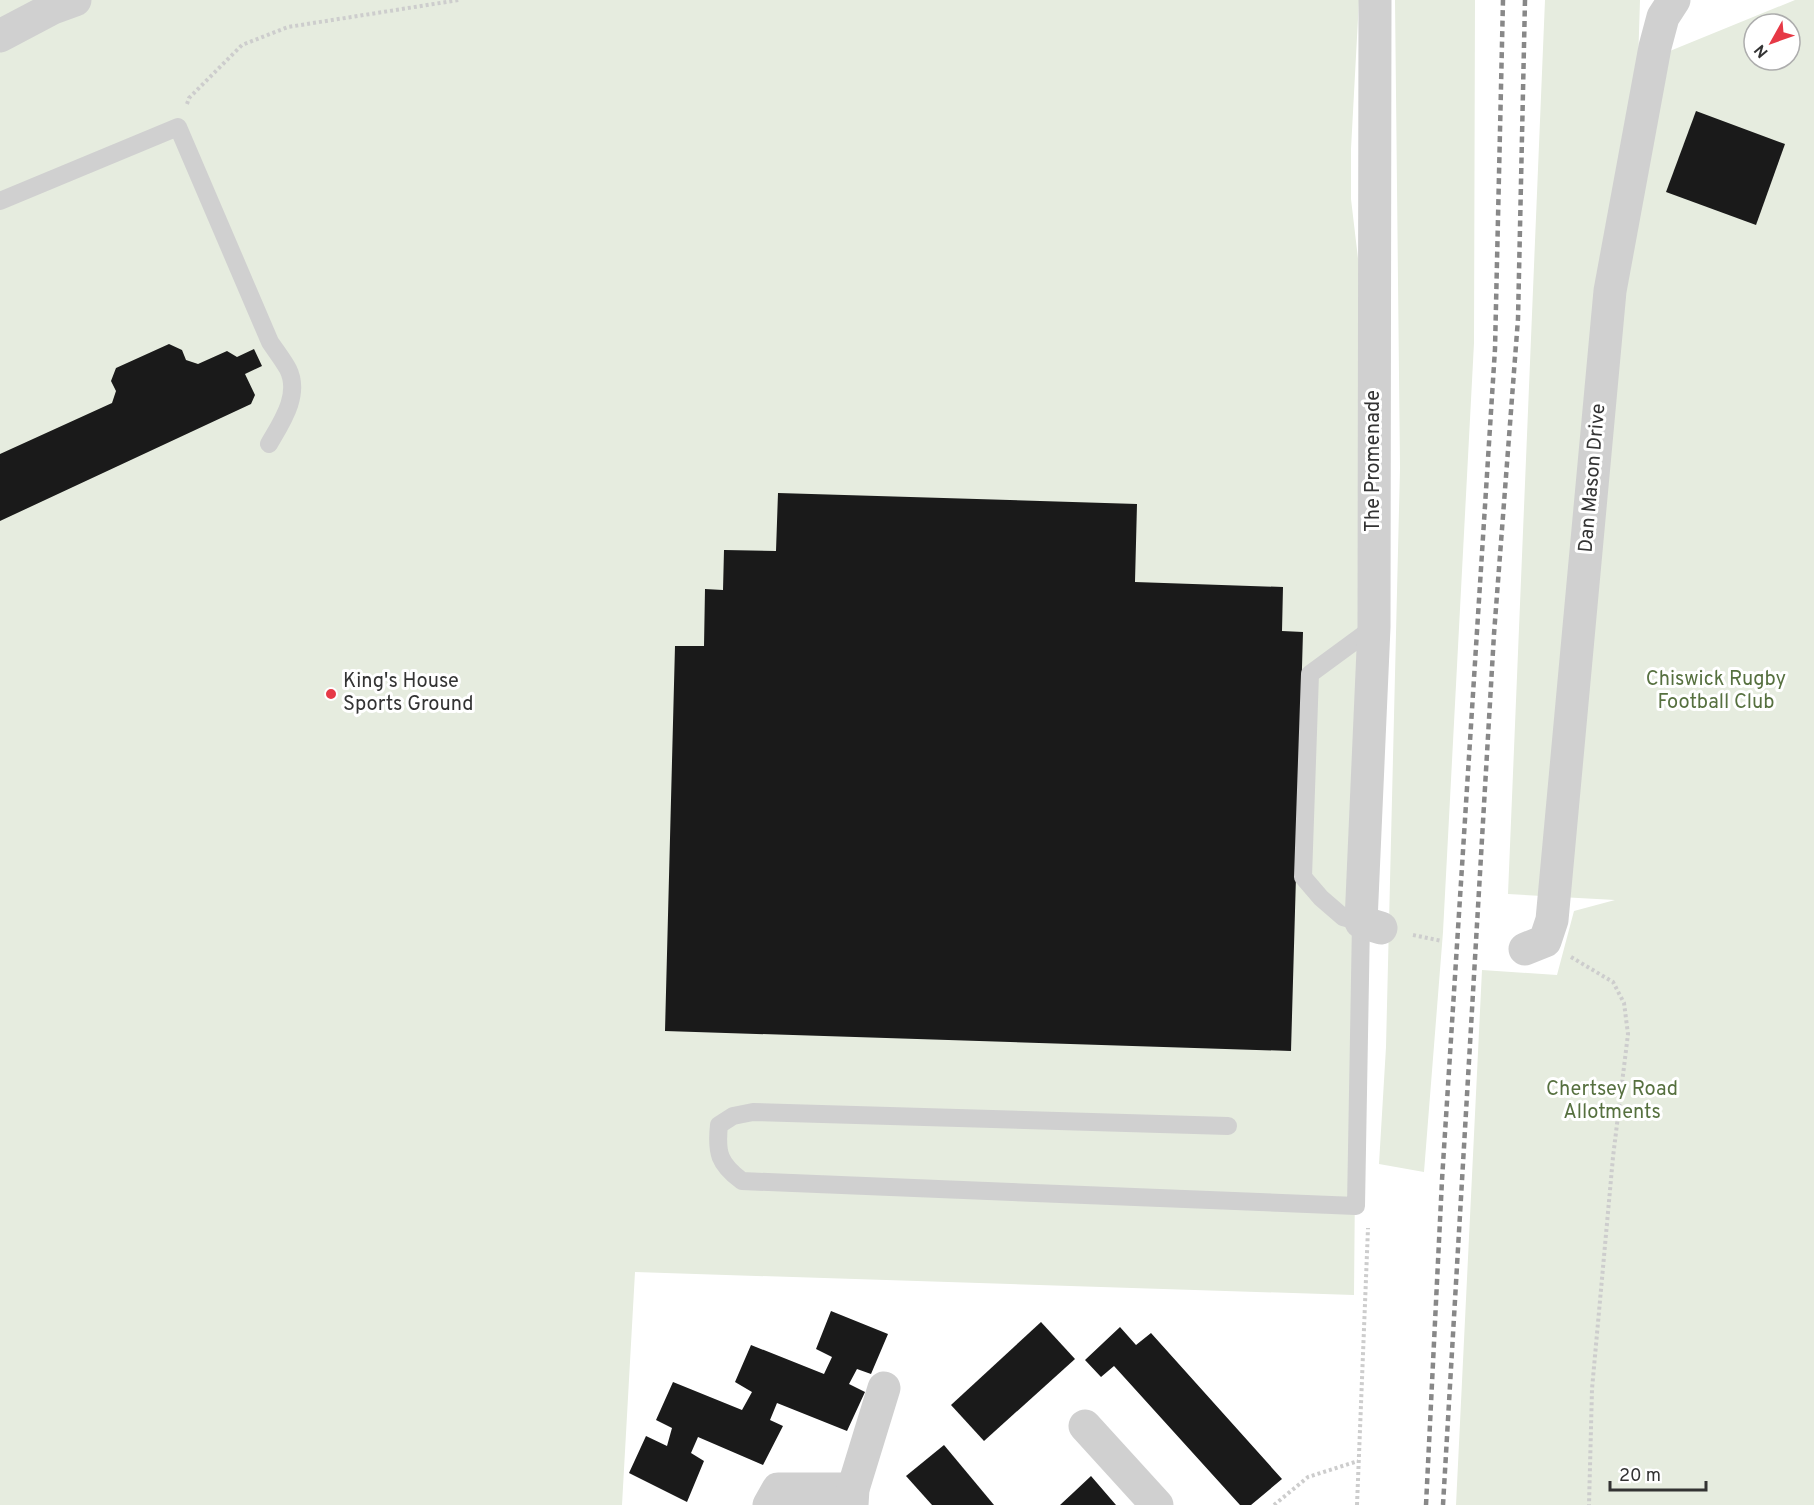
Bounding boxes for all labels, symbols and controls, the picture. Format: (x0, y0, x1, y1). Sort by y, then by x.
north arrow (1742, 12, 1802, 72)
text: N (1751, 40, 1773, 61)
street label: The Promenade (1361, 390, 1387, 532)
street label: Dan Mason Drive (1574, 402, 1612, 554)
park label: Chiswick Rugby Football Club (1646, 667, 1786, 716)
place label: King's House Sports Ground (343, 669, 474, 718)
marker: King's House Sports Ground (324, 687, 338, 701)
park label: Chertsey Road Allotments (1546, 1077, 1678, 1126)
scale bar (1610, 1454, 1706, 1492)
text: 20 m (1619, 1465, 1661, 1488)

